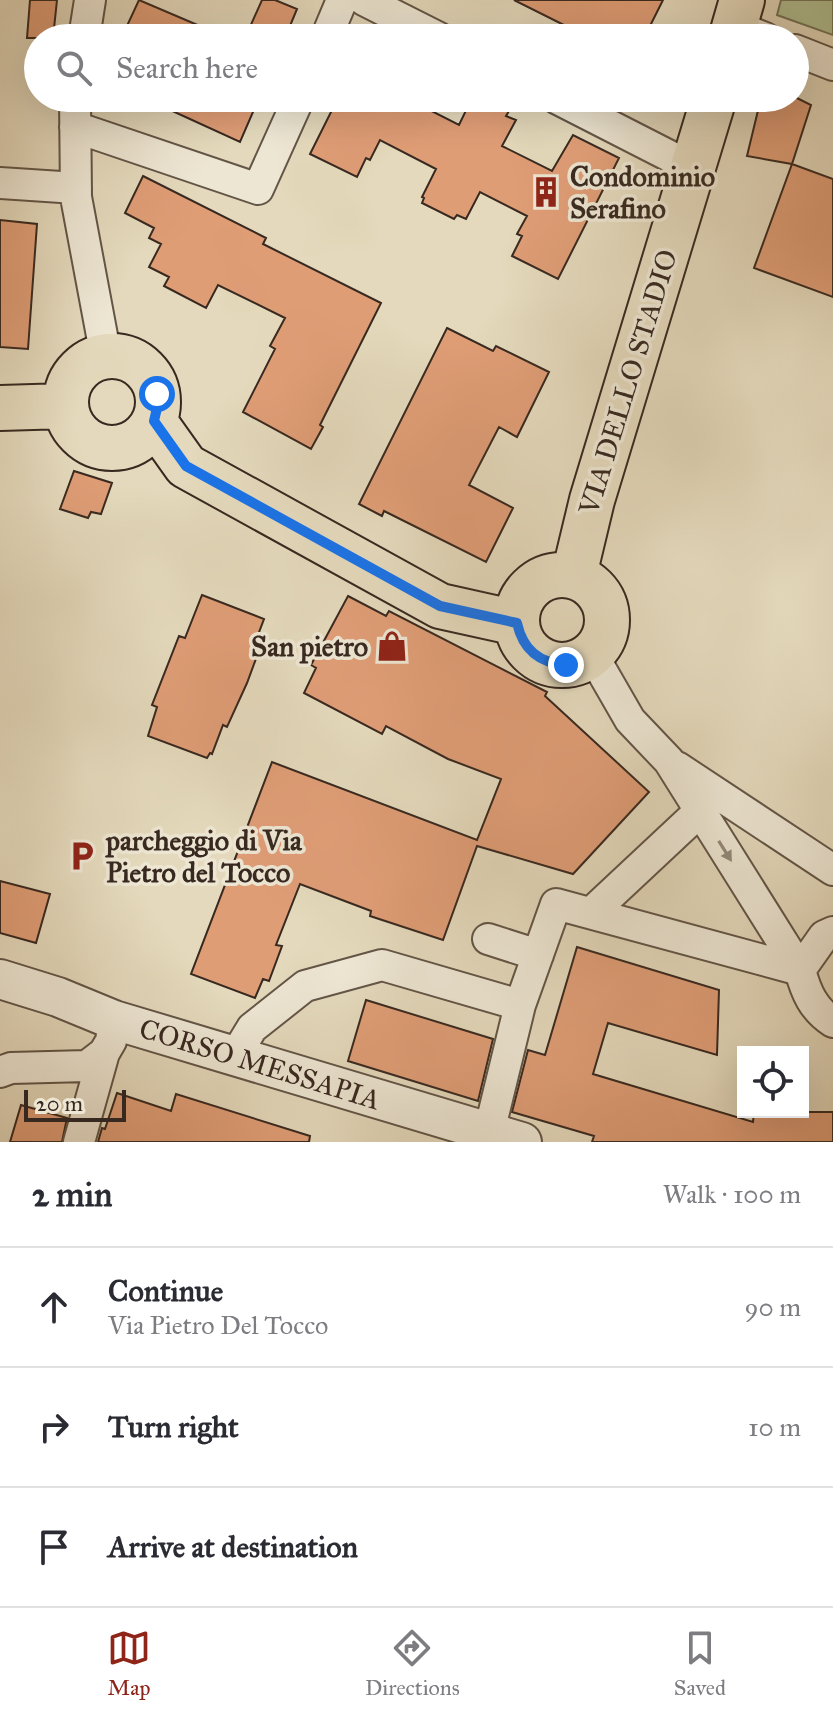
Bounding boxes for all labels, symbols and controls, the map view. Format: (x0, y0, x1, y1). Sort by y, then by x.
search box (24, 24, 809, 112)
icon: search (52, 46, 96, 90)
text: Search here (116, 50, 258, 86)
place label: Condominio Serafino (570, 159, 715, 226)
building icon: Condominio Serafino (529, 175, 563, 209)
street label: VIA DELLO STADIO (571, 245, 685, 520)
route start (139, 376, 175, 412)
place label: San pietro (251, 629, 368, 664)
shop icon: San pietro (375, 629, 409, 663)
route end (548, 647, 584, 683)
place label: parcheggio di Via Pietro del Tocco (105, 823, 303, 890)
parking icon: parcheggio di Via Pietro del Tocco (65, 839, 99, 873)
one-way arrow (718, 840, 732, 862)
street label: CORSO MESSAPIA (135, 1011, 385, 1117)
map controls (737, 1046, 809, 1118)
button: locate (737, 1046, 809, 1118)
scale bar (24, 1086, 126, 1122)
text: 20 m (36, 1090, 83, 1117)
text: 2 min (32, 1174, 112, 1215)
text: Walk · 100 m (663, 1178, 801, 1210)
text: Continue (108, 1273, 223, 1309)
icon: ahead (32, 1285, 76, 1329)
text: 90 m (744, 1291, 801, 1323)
text: Via Pietro Del Tocco (108, 1309, 328, 1341)
icon: right (32, 1405, 76, 1449)
text: Turn right (108, 1409, 239, 1445)
text: 10 m (748, 1411, 801, 1443)
icon: arrive (32, 1525, 76, 1569)
text: Arrive at destination (108, 1529, 358, 1565)
tab: Map (107, 1626, 151, 1701)
tab: Directions (365, 1626, 460, 1701)
tab: Saved (674, 1626, 726, 1701)

